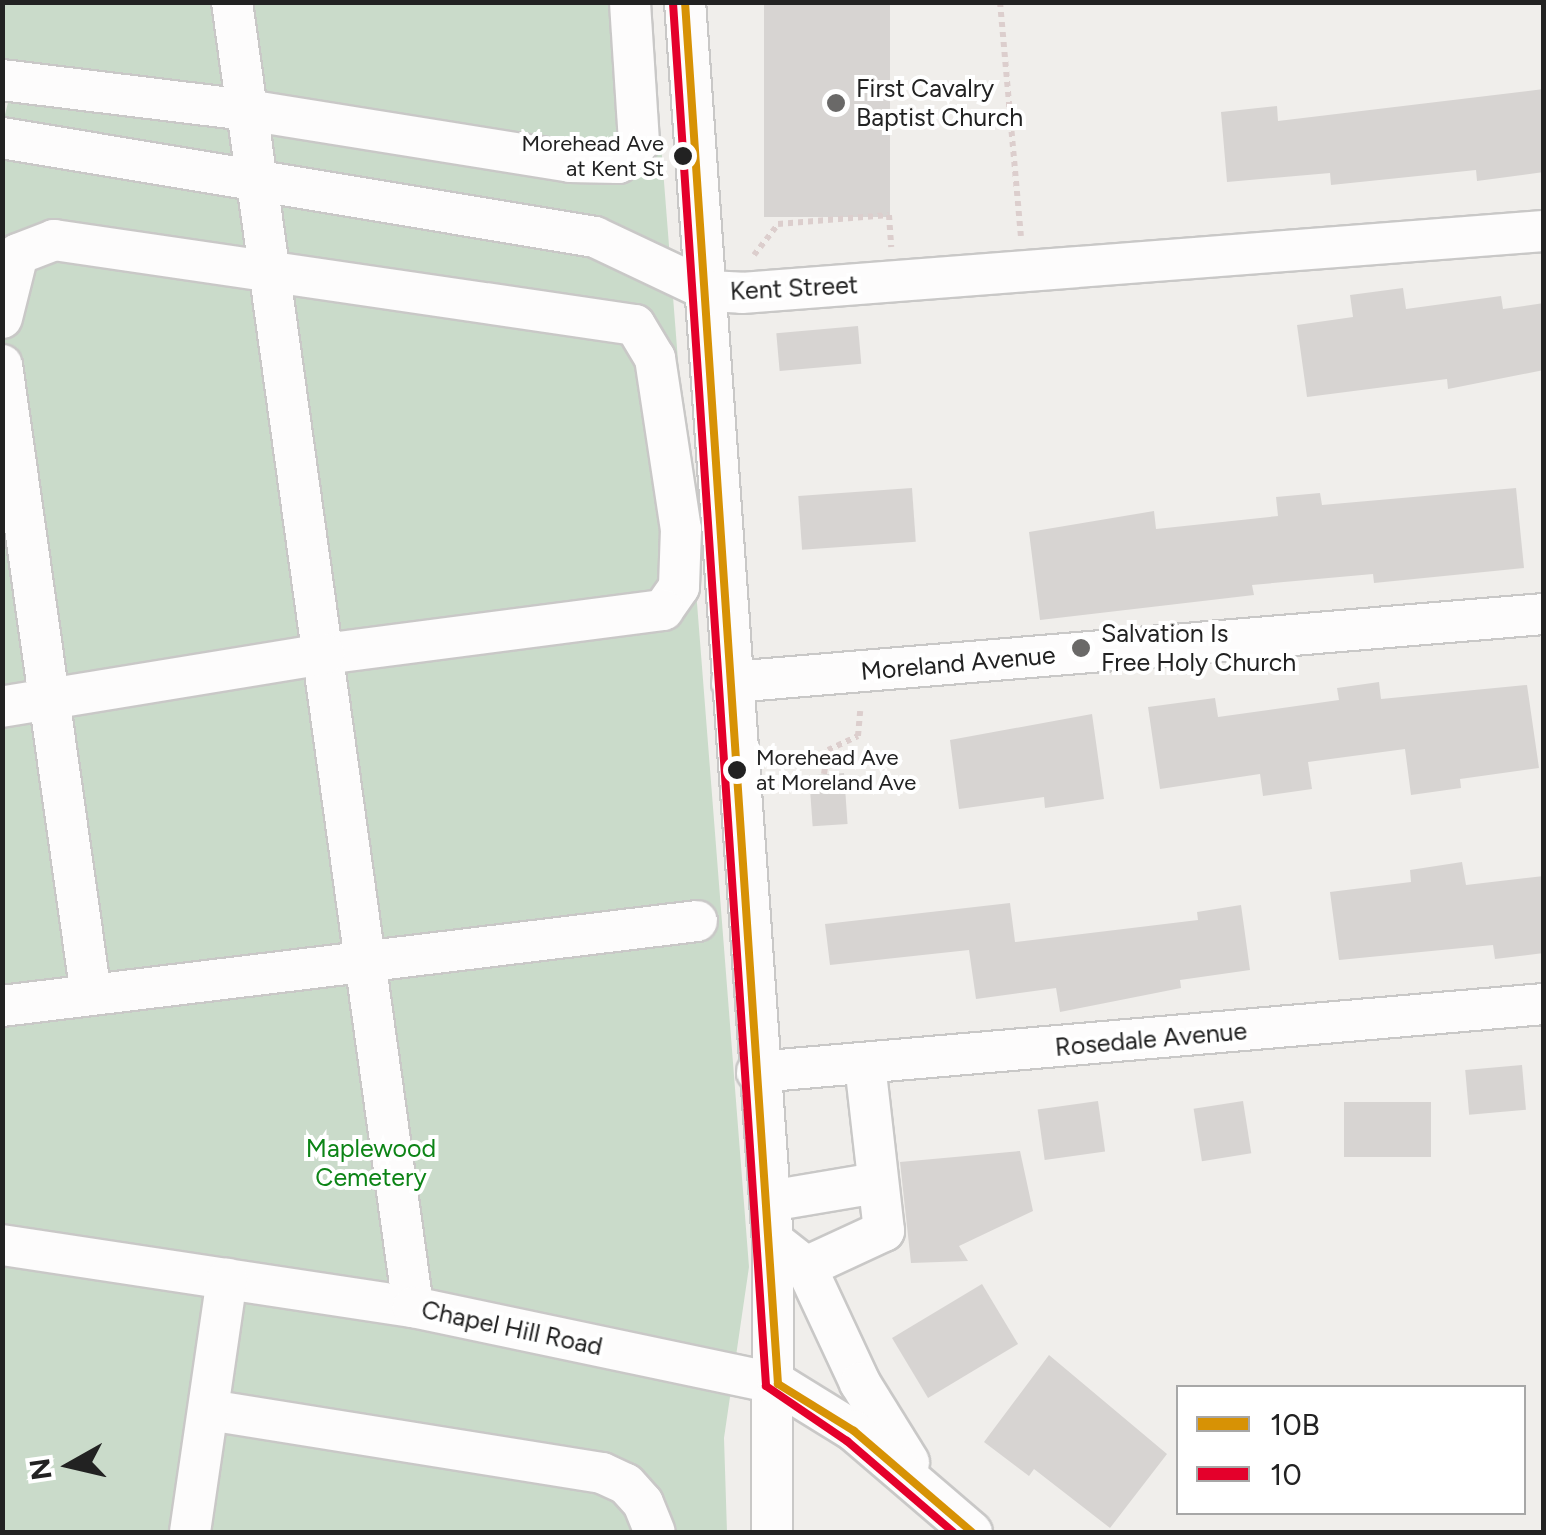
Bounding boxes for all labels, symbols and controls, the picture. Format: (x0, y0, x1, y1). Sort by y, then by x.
place label: First Cavalry Baptist Church (856, 74, 1023, 133)
marker: First Cavalry Baptist Church (825, 92, 847, 114)
place label: Morehead Ave at Kent St (522, 130, 664, 182)
marker: Morehead Ave at Kent St (673, 146, 693, 166)
street label: Kent Street (729, 270, 859, 306)
place label: Salvation Is Free Holy Church (1101, 619, 1296, 678)
marker: Salvation Is Free Holy Church (1070, 637, 1092, 659)
street label: Moreland Avenue (859, 640, 1057, 686)
place label: Morehead Ave at Moreland Ave (756, 744, 916, 796)
marker: Morehead Ave at Moreland Ave (727, 760, 747, 780)
street label: Rosedale Avenue (1054, 1016, 1248, 1062)
park label: Maplewood Cemetery (306, 1134, 436, 1193)
street label: Chapel Hill Road (419, 1294, 605, 1362)
legend (1176, 1385, 1526, 1515)
text: 10B (1270, 1406, 1320, 1443)
north arrow (20, 1415, 120, 1515)
text: N (22, 1456, 59, 1482)
text: 10 (1270, 1456, 1302, 1493)

